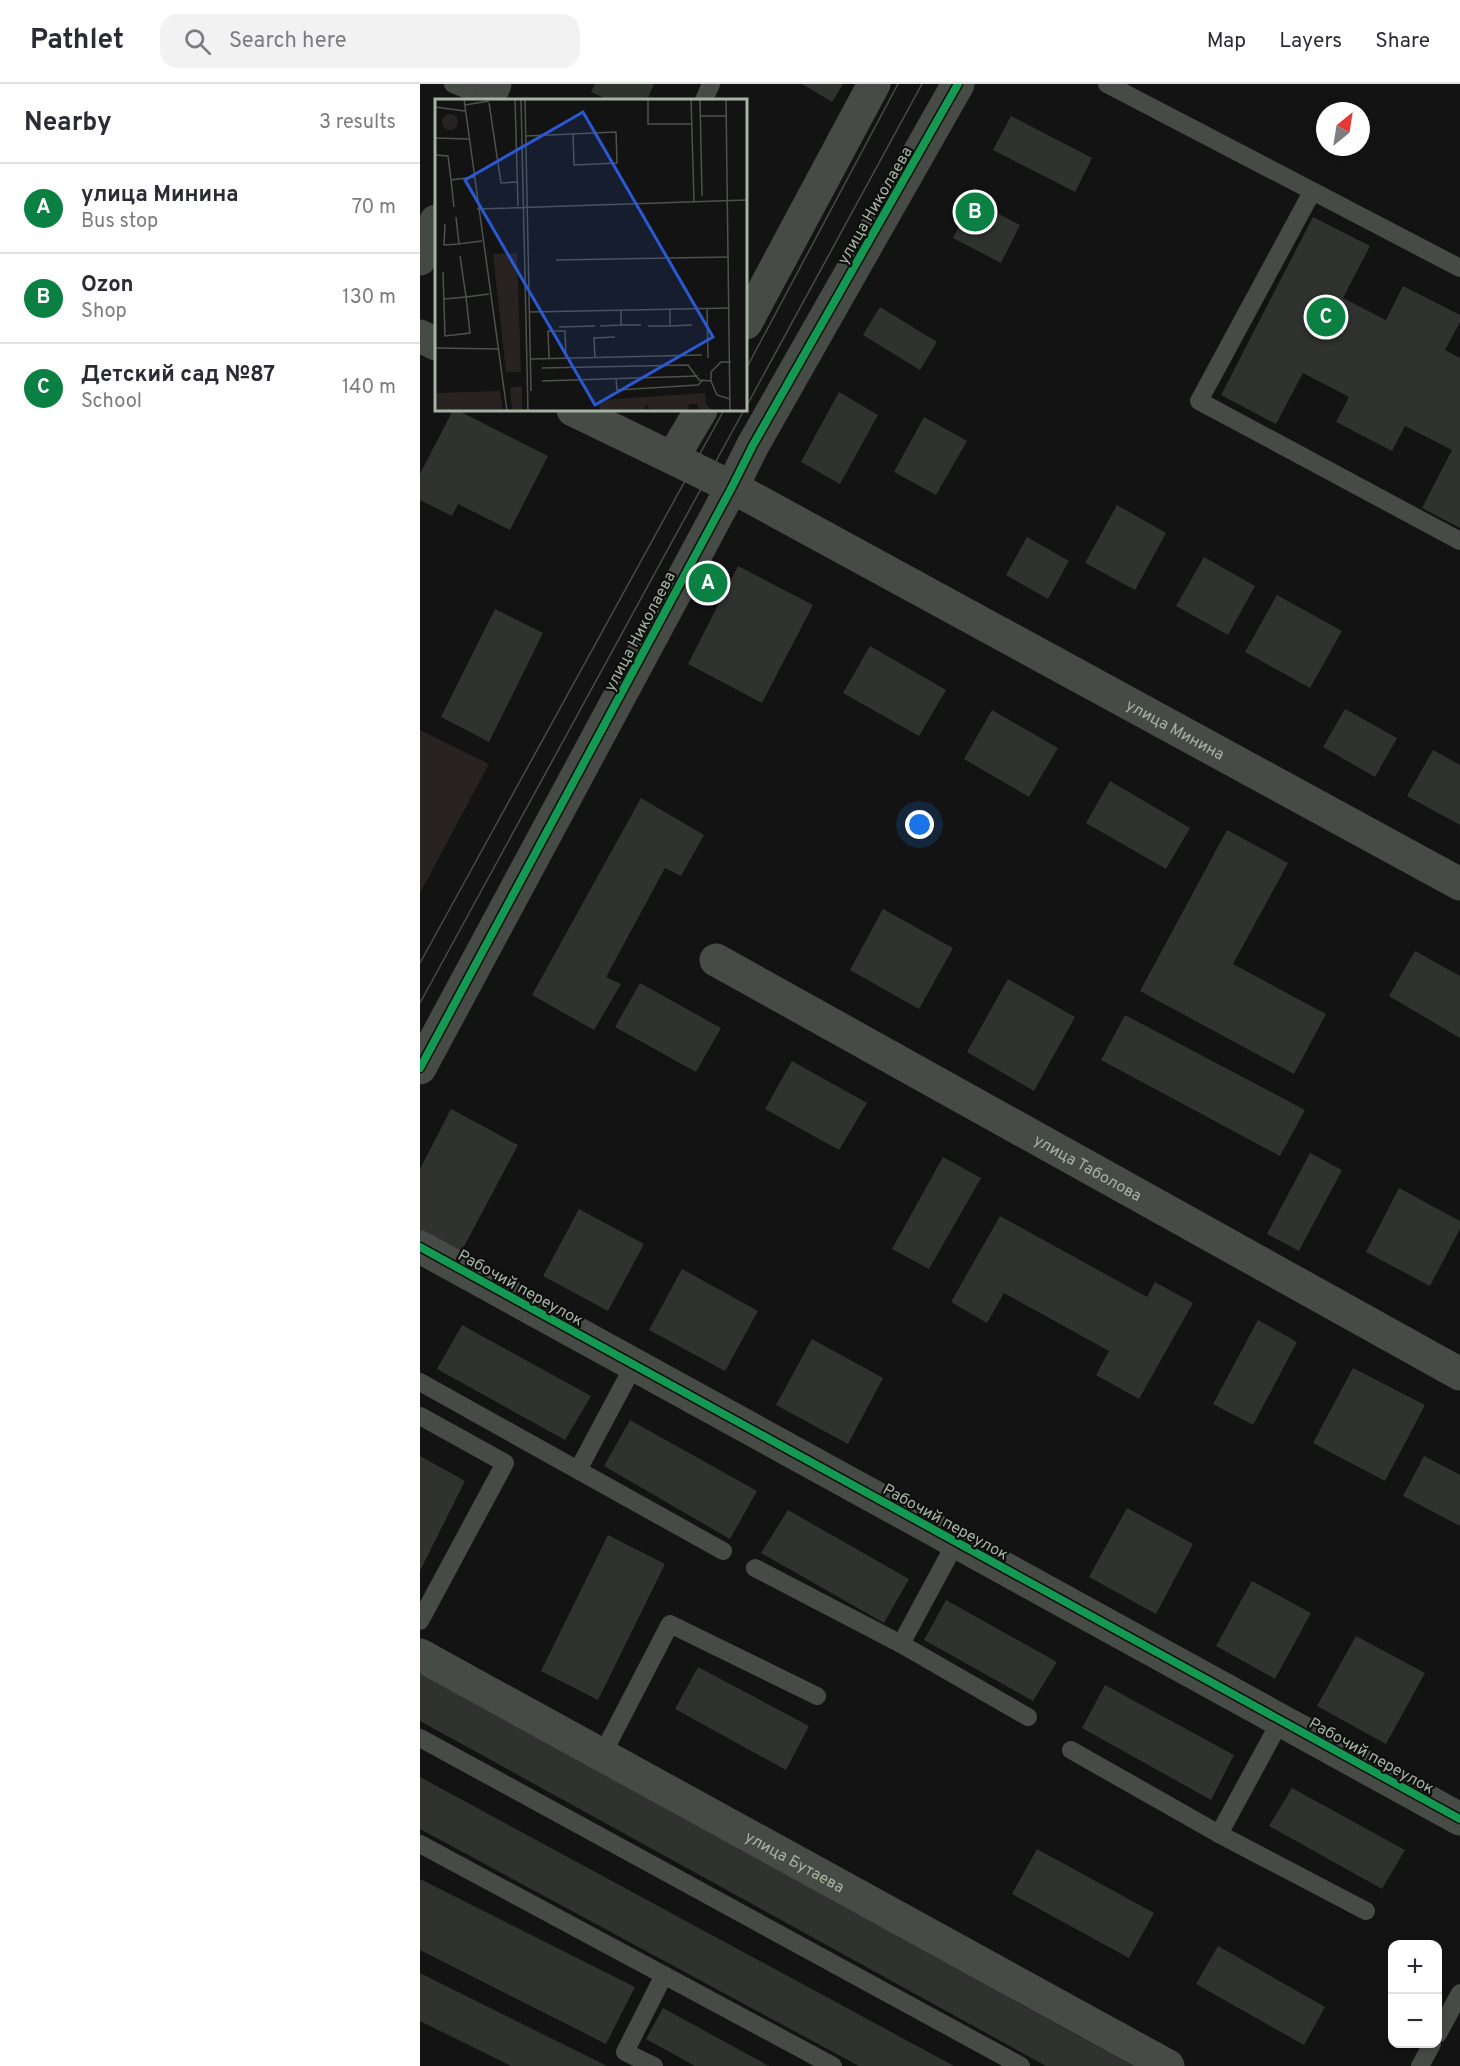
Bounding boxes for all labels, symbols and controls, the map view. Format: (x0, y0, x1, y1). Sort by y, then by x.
search box (160, 14, 580, 68)
text: Pathlet (30, 23, 124, 59)
icon: search (181, 25, 214, 58)
text: Search here (229, 28, 347, 55)
text: Map (1207, 28, 1246, 55)
text: Layers (1279, 28, 1342, 55)
text: Share (1375, 28, 1430, 55)
inset map (435, 99, 747, 411)
north arrow (1316, 102, 1370, 156)
text: Nearby (24, 107, 112, 140)
text: 3 results (319, 110, 396, 136)
street label: улица Николаева (834, 143, 918, 269)
text: улица Минина (81, 182, 238, 209)
pin: B (956, 190, 994, 234)
text: A (36, 195, 51, 221)
text: 70 m (352, 195, 396, 221)
text: Bus stop (81, 209, 158, 235)
text: Ozon (81, 272, 134, 299)
text: B (37, 285, 50, 311)
text: 130 m (342, 285, 396, 311)
pin: C (1306, 294, 1346, 340)
text: Shop (81, 299, 127, 325)
text: Детский сад №87 (81, 362, 275, 389)
text: C (37, 375, 50, 401)
text: 140 m (342, 375, 396, 401)
text: School (81, 389, 142, 415)
pin: A (688, 560, 728, 606)
street label: улица Николаева (601, 569, 681, 695)
street label: улица Минина (1122, 696, 1227, 766)
your location (905, 810, 934, 839)
street label: улица Таболова (1030, 1131, 1145, 1207)
street label: Рабочий переулок (454, 1246, 586, 1332)
street label: Рабочий переулок (879, 1480, 1011, 1566)
street label: Рабочий переулок (1305, 1714, 1437, 1800)
street label: улица Бутаева (741, 1827, 847, 1898)
map controls (1388, 1940, 1442, 2048)
button: + (1388, 1940, 1442, 1994)
button: − (1388, 1994, 1442, 2048)

